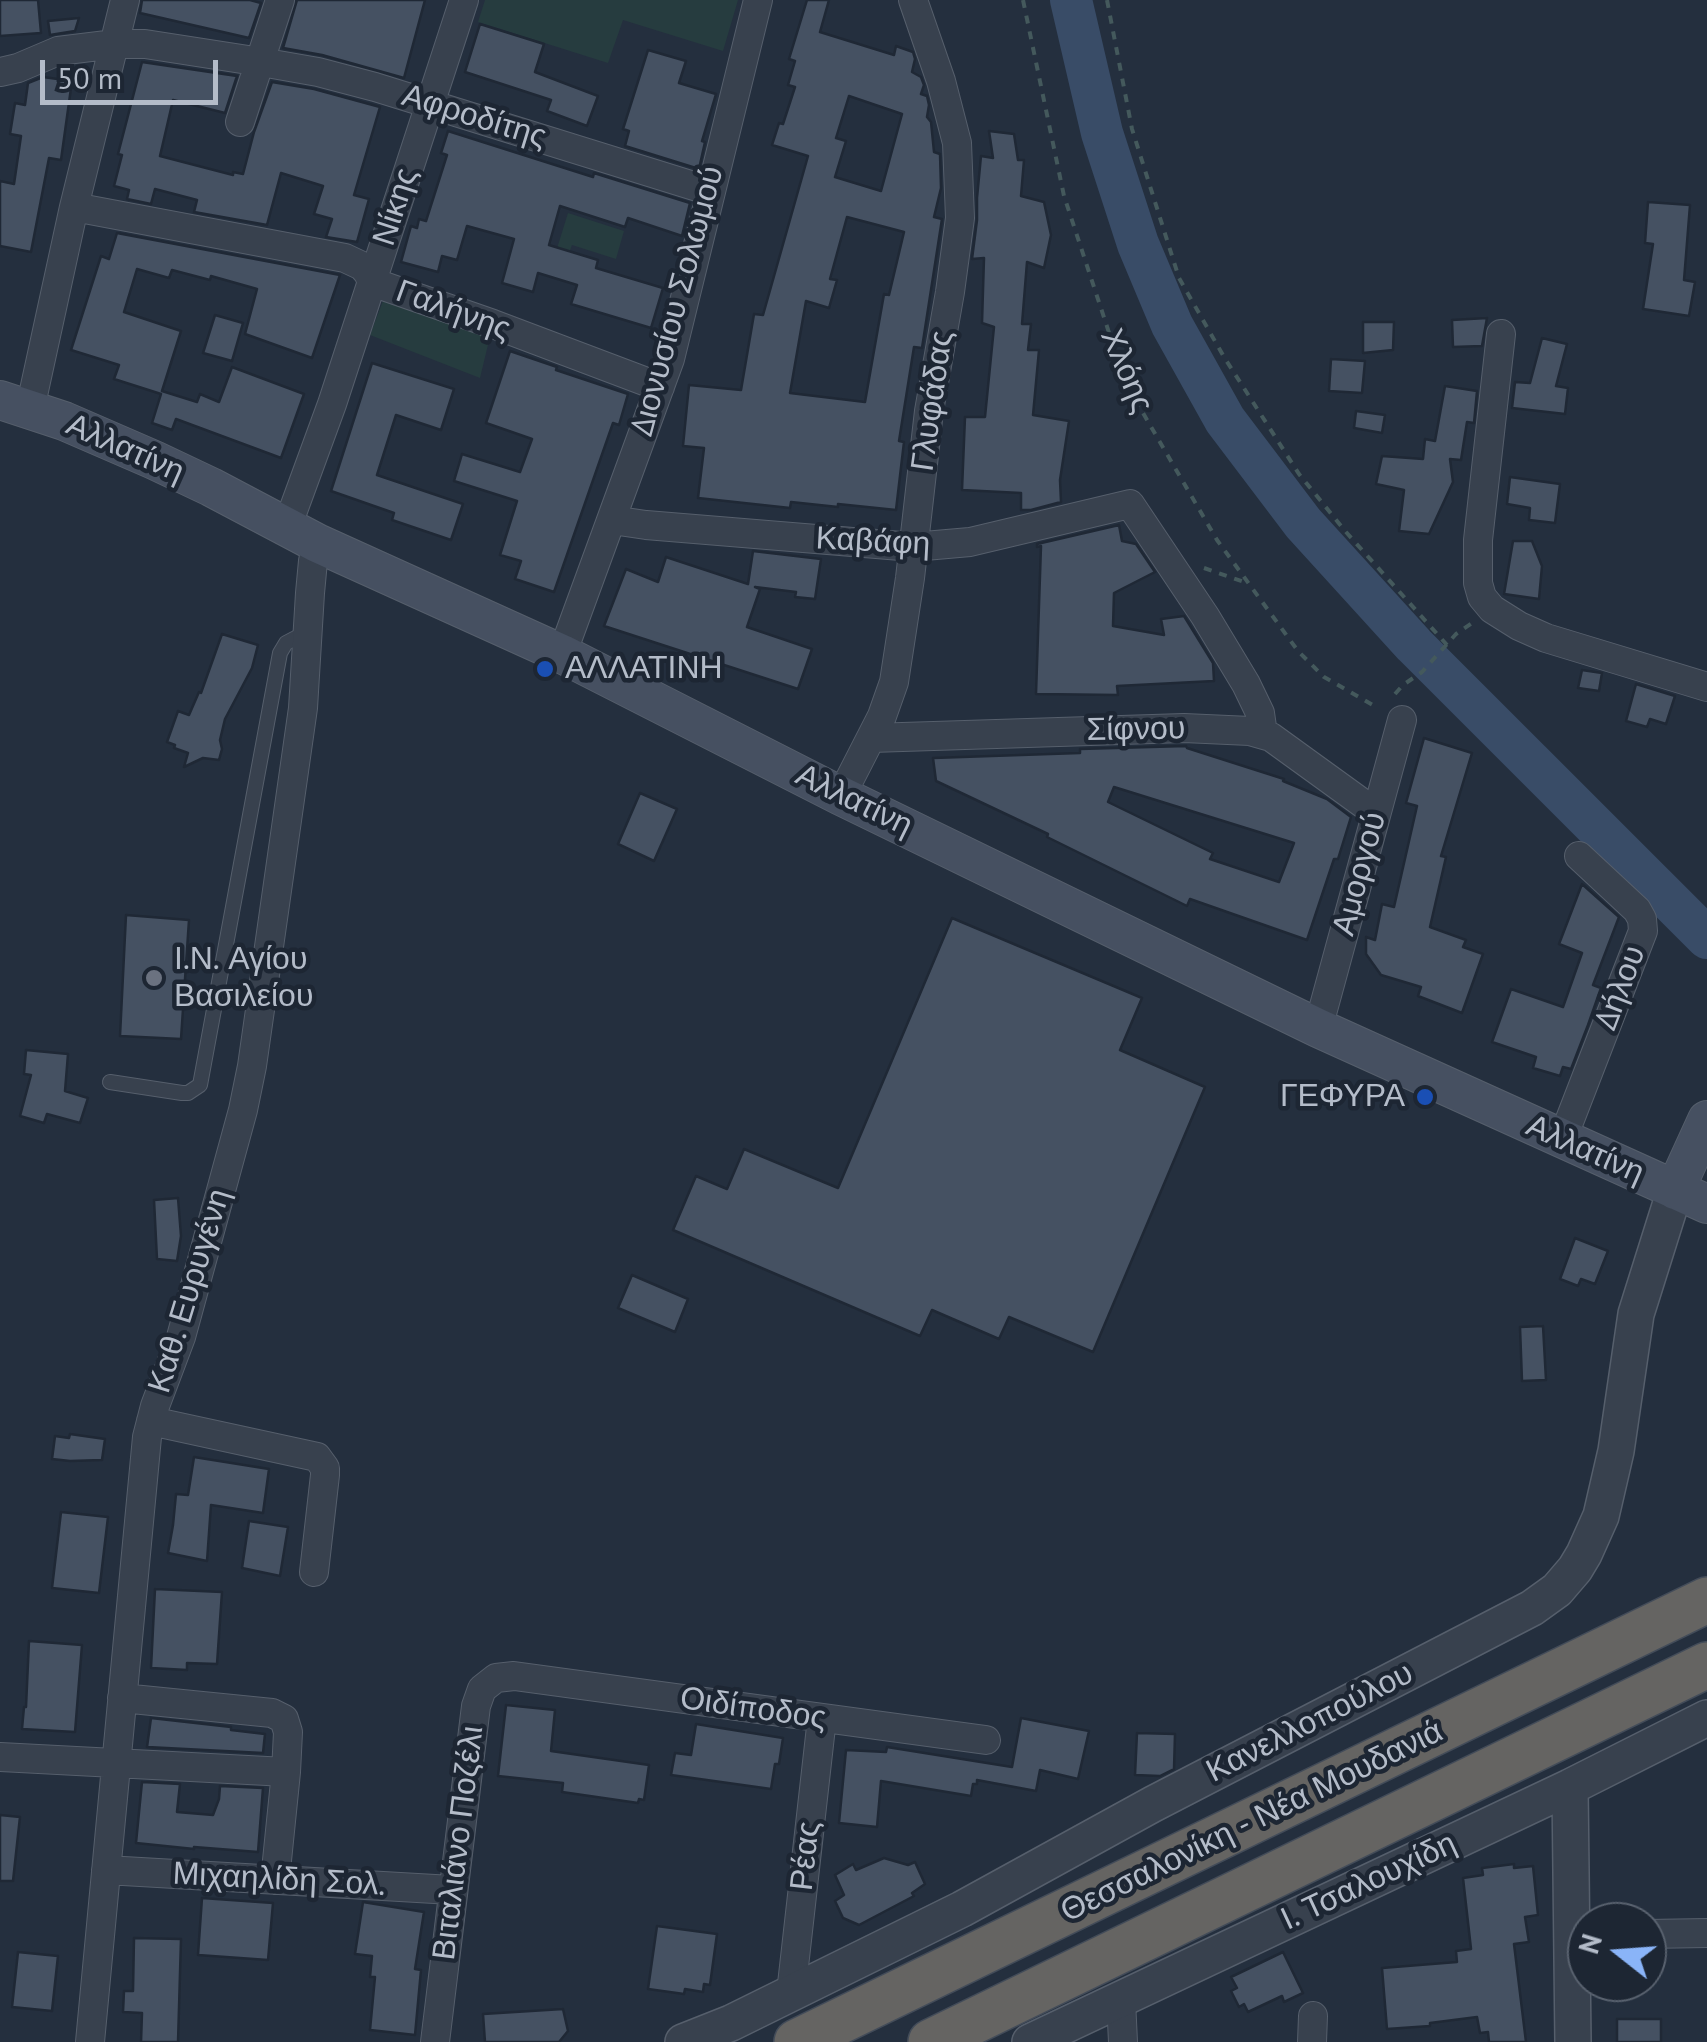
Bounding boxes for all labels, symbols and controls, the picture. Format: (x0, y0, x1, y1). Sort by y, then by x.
scale bar (45, 40, 222, 102)
text: 50 m (57, 58, 122, 97)
street label: Αφροδίτης (397, 77, 551, 157)
street label: Διονυσίου Σολωμού (624, 162, 732, 440)
street label: Νίκης (365, 163, 427, 251)
street label: Γαλήνης (390, 273, 516, 349)
street label: Χλόης (1091, 323, 1161, 419)
street label: Γλυφάδας (904, 328, 962, 474)
street label: Αλλατίνη (60, 406, 190, 492)
street label: Καβάφη (815, 520, 931, 564)
place label: ΑΛΛΑΤΙΝΗ (565, 650, 723, 688)
marker: ΑΛΛΑΤΙΝΗ (534, 658, 556, 680)
street label: Σίφνου (1086, 710, 1186, 750)
street label: Αλλατίνη (789, 756, 919, 846)
street label: Αμοργού (1325, 808, 1395, 940)
place label: Ι.Ν. Αγίου Βασιλείου (174, 941, 313, 1016)
street label: Δήλου (1588, 941, 1654, 1035)
marker: Ι.Ν. Αγίου Βασιλείου (143, 967, 165, 989)
place label: ΓΕΦΥΡΑ (1280, 1078, 1405, 1116)
marker: ΓΕΦΥΡΑ (1414, 1086, 1436, 1108)
street label: Αλλατίνη (1520, 1107, 1650, 1193)
street label: Καθ. Ευρυγένη (141, 1184, 239, 1398)
street label: Κανελλοπούλου (1200, 1655, 1420, 1791)
street label: Οιδίποδος (678, 1680, 828, 1738)
street label: Θεσσαλονίκη - Νέα Μουδανιά (1055, 1713, 1449, 1931)
street label: Βιταλιάνο Ποζέλι (426, 1724, 492, 1962)
street label: Ρέας (783, 1819, 829, 1893)
street label: Ι. Τσαλουχίδη (1275, 1825, 1463, 1939)
street label: Μιχαηλίδη Σολ. (172, 1855, 386, 1905)
north arrow (1567, 1902, 1667, 2002)
text: N (1569, 1929, 1610, 1958)

